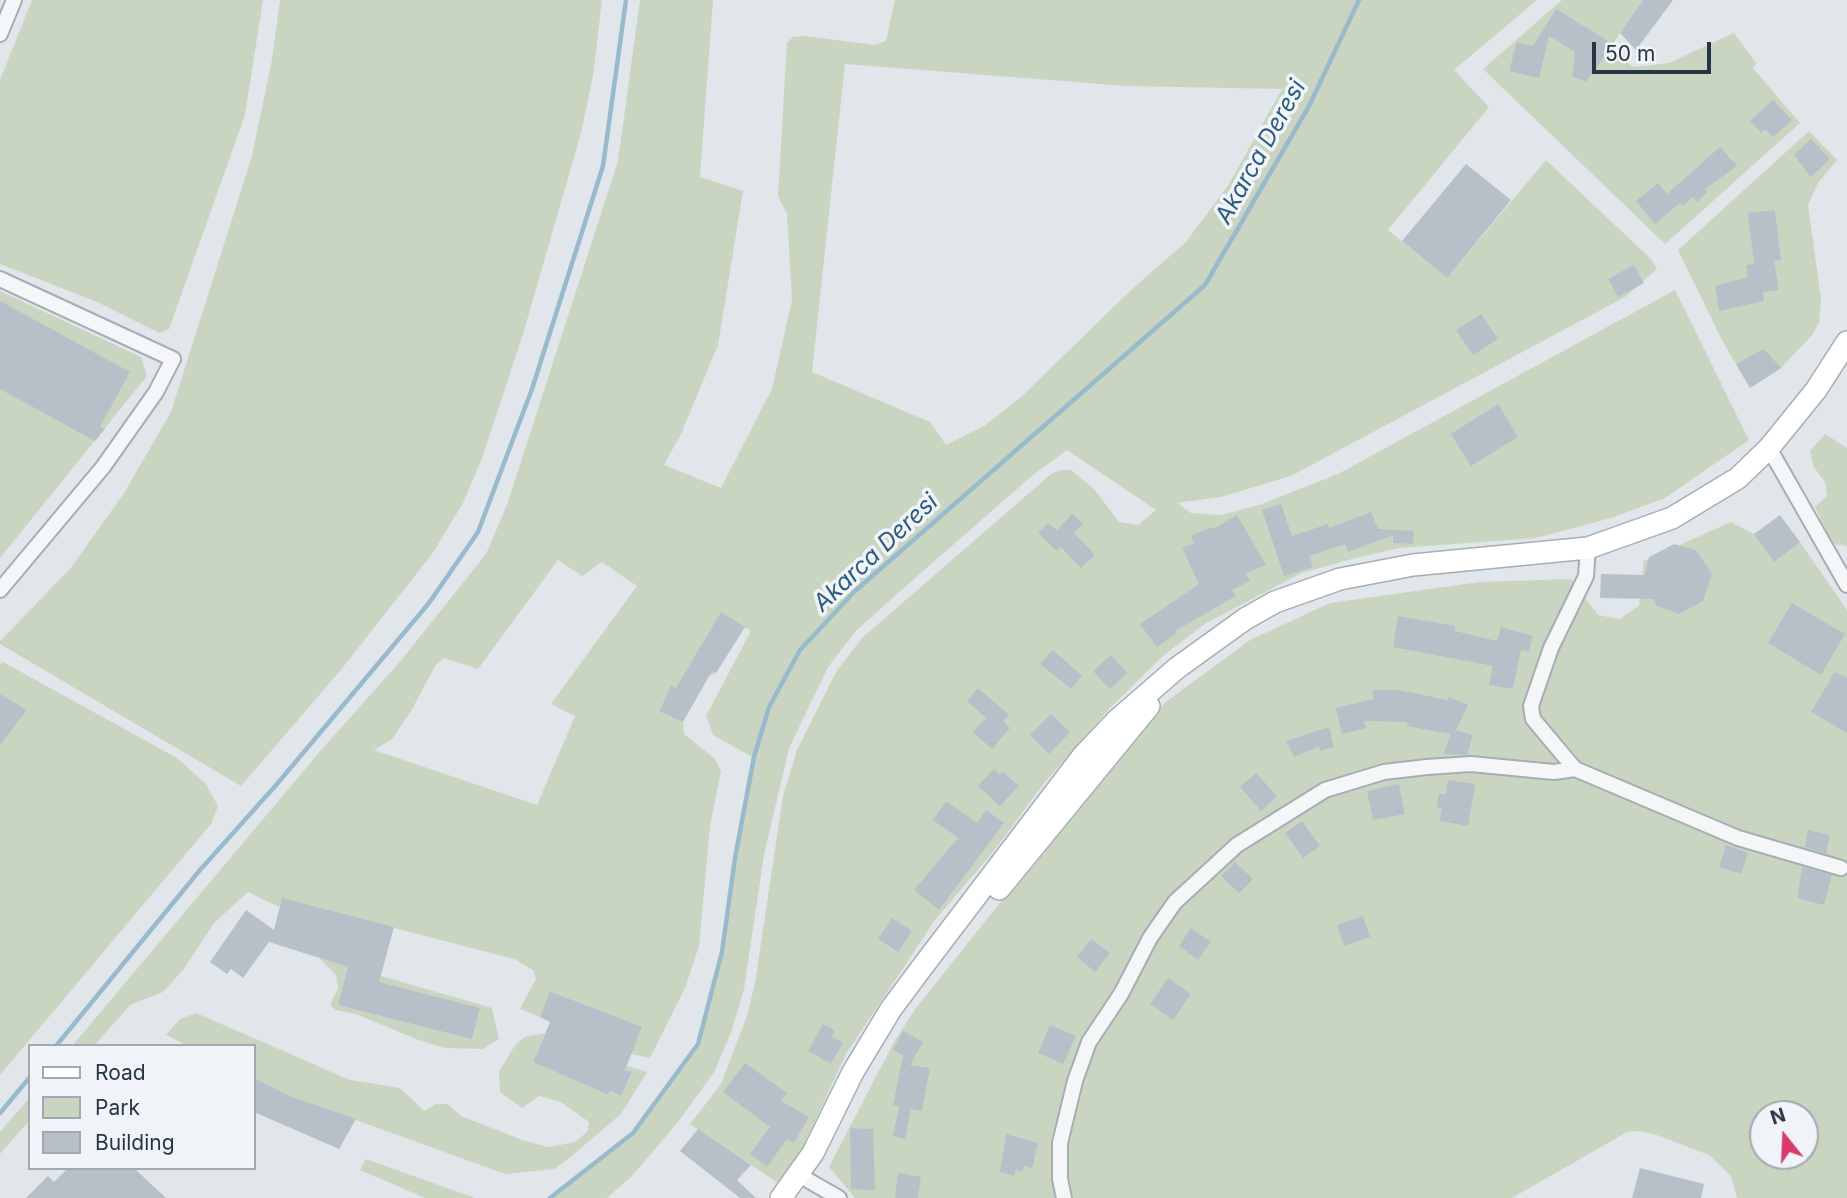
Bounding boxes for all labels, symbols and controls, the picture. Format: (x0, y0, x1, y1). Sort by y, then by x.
scale bar (1595, 28, 1714, 72)
text: 50 m (1605, 41, 1655, 66)
water label: Akarca Deresi (1210, 75, 1312, 229)
water label: Akarca Deresi (808, 488, 944, 618)
legend (28, 1044, 256, 1170)
text: Road (95, 1060, 146, 1085)
text: Park (95, 1095, 140, 1120)
north arrow (1749, 1100, 1819, 1170)
text: N (1768, 1103, 1788, 1130)
text: Building (95, 1130, 175, 1155)

